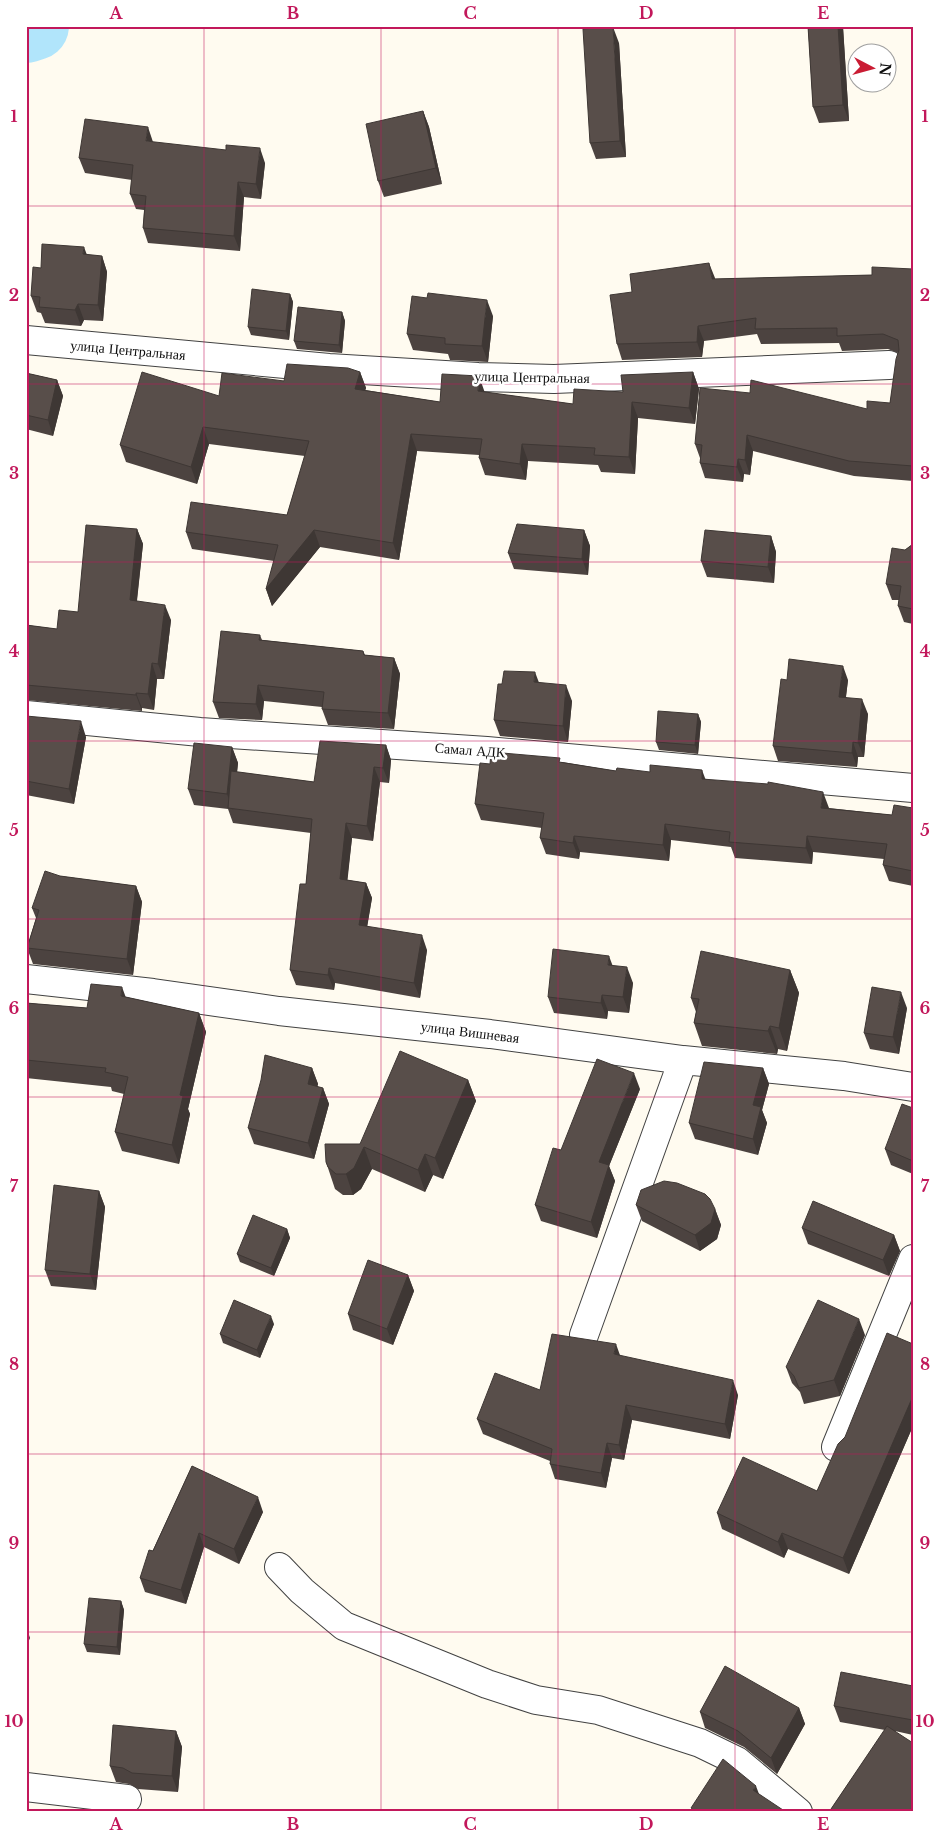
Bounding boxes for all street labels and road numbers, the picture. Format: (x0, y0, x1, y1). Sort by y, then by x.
street label: улица Центральная (70, 336, 187, 364)
street label: улица Центральная (474, 367, 590, 387)
street label: Самал АДК (434, 739, 507, 761)
street label: улица Вишневая (420, 1017, 521, 1047)

